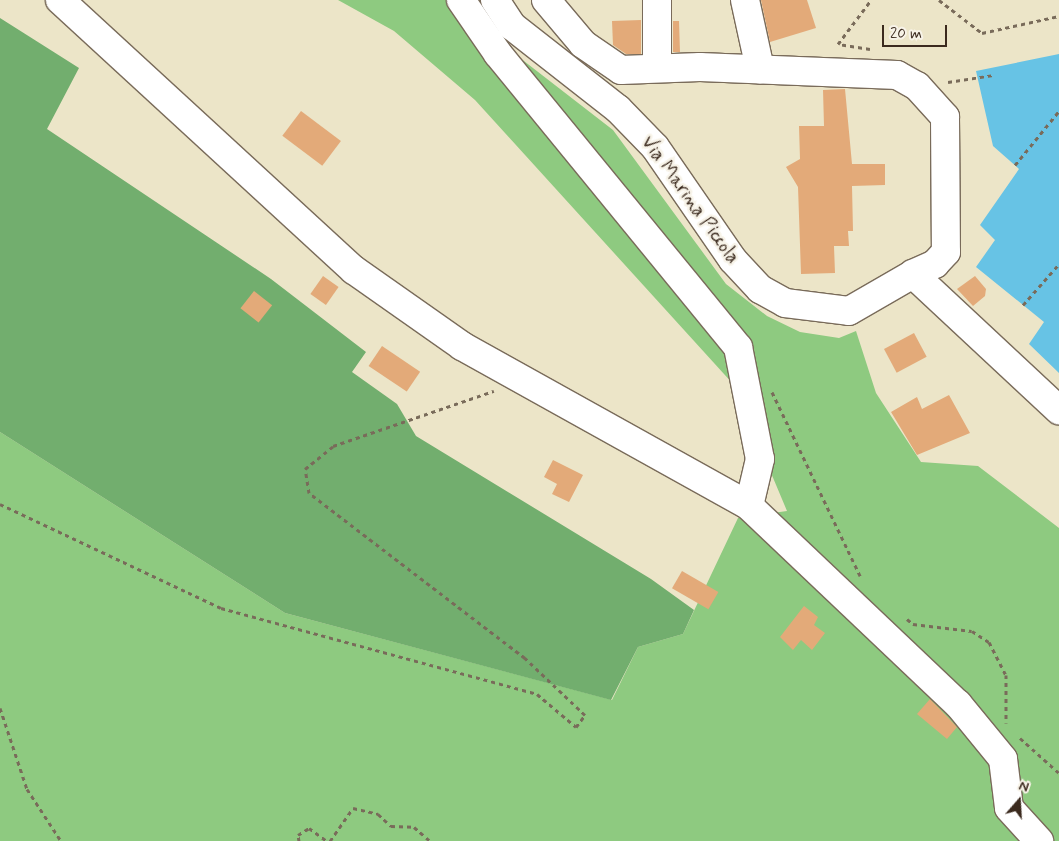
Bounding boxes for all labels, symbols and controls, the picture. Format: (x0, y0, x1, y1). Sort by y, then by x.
scale bar (884, 15, 949, 47)
text: 20 m (890, 24, 922, 44)
street label: Via Marina Piccola (636, 132, 744, 268)
north arrow (994, 776, 1044, 826)
text: N (1017, 777, 1031, 797)

